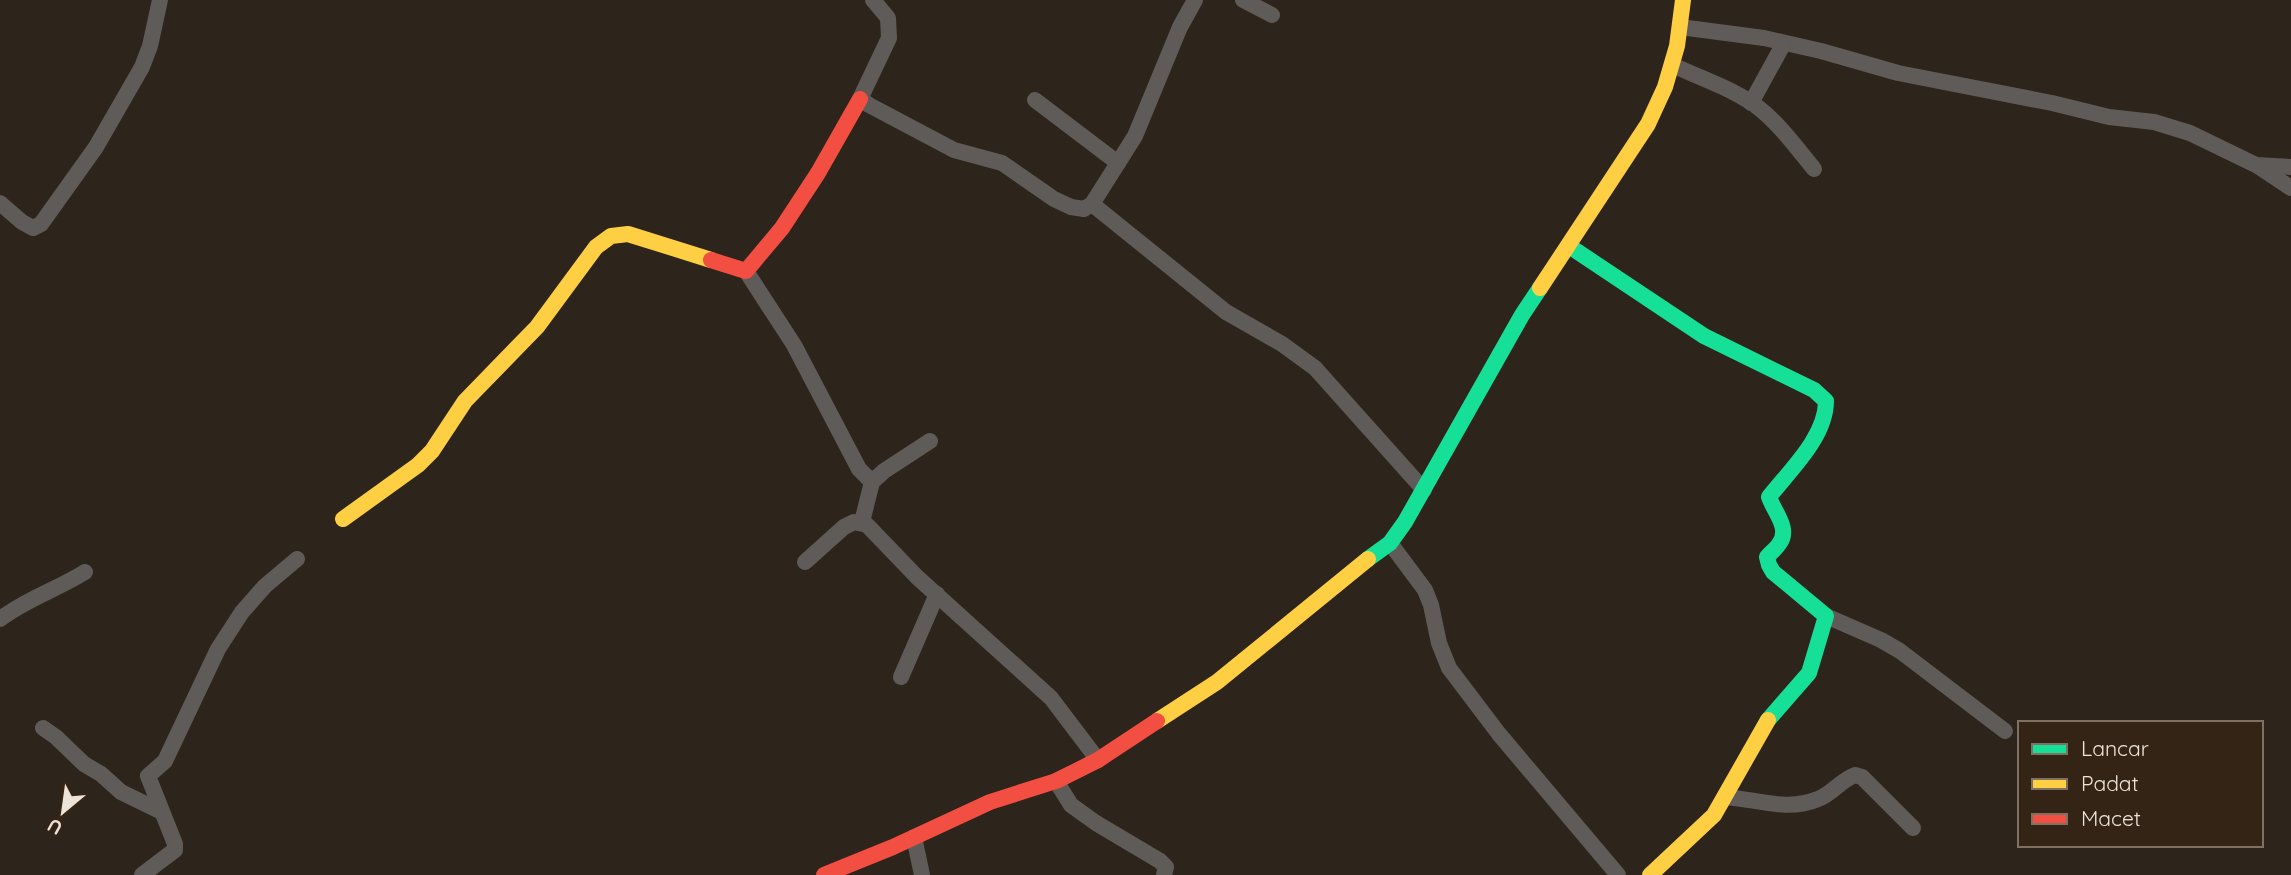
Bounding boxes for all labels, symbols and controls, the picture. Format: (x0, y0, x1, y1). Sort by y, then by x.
legend (2018, 721, 2263, 847)
text: Lancar (2081, 735, 2149, 761)
text: Padat (2081, 770, 2139, 796)
north arrow (28, 777, 98, 847)
text: Macet (2081, 805, 2141, 831)
text: U (43, 813, 66, 841)

